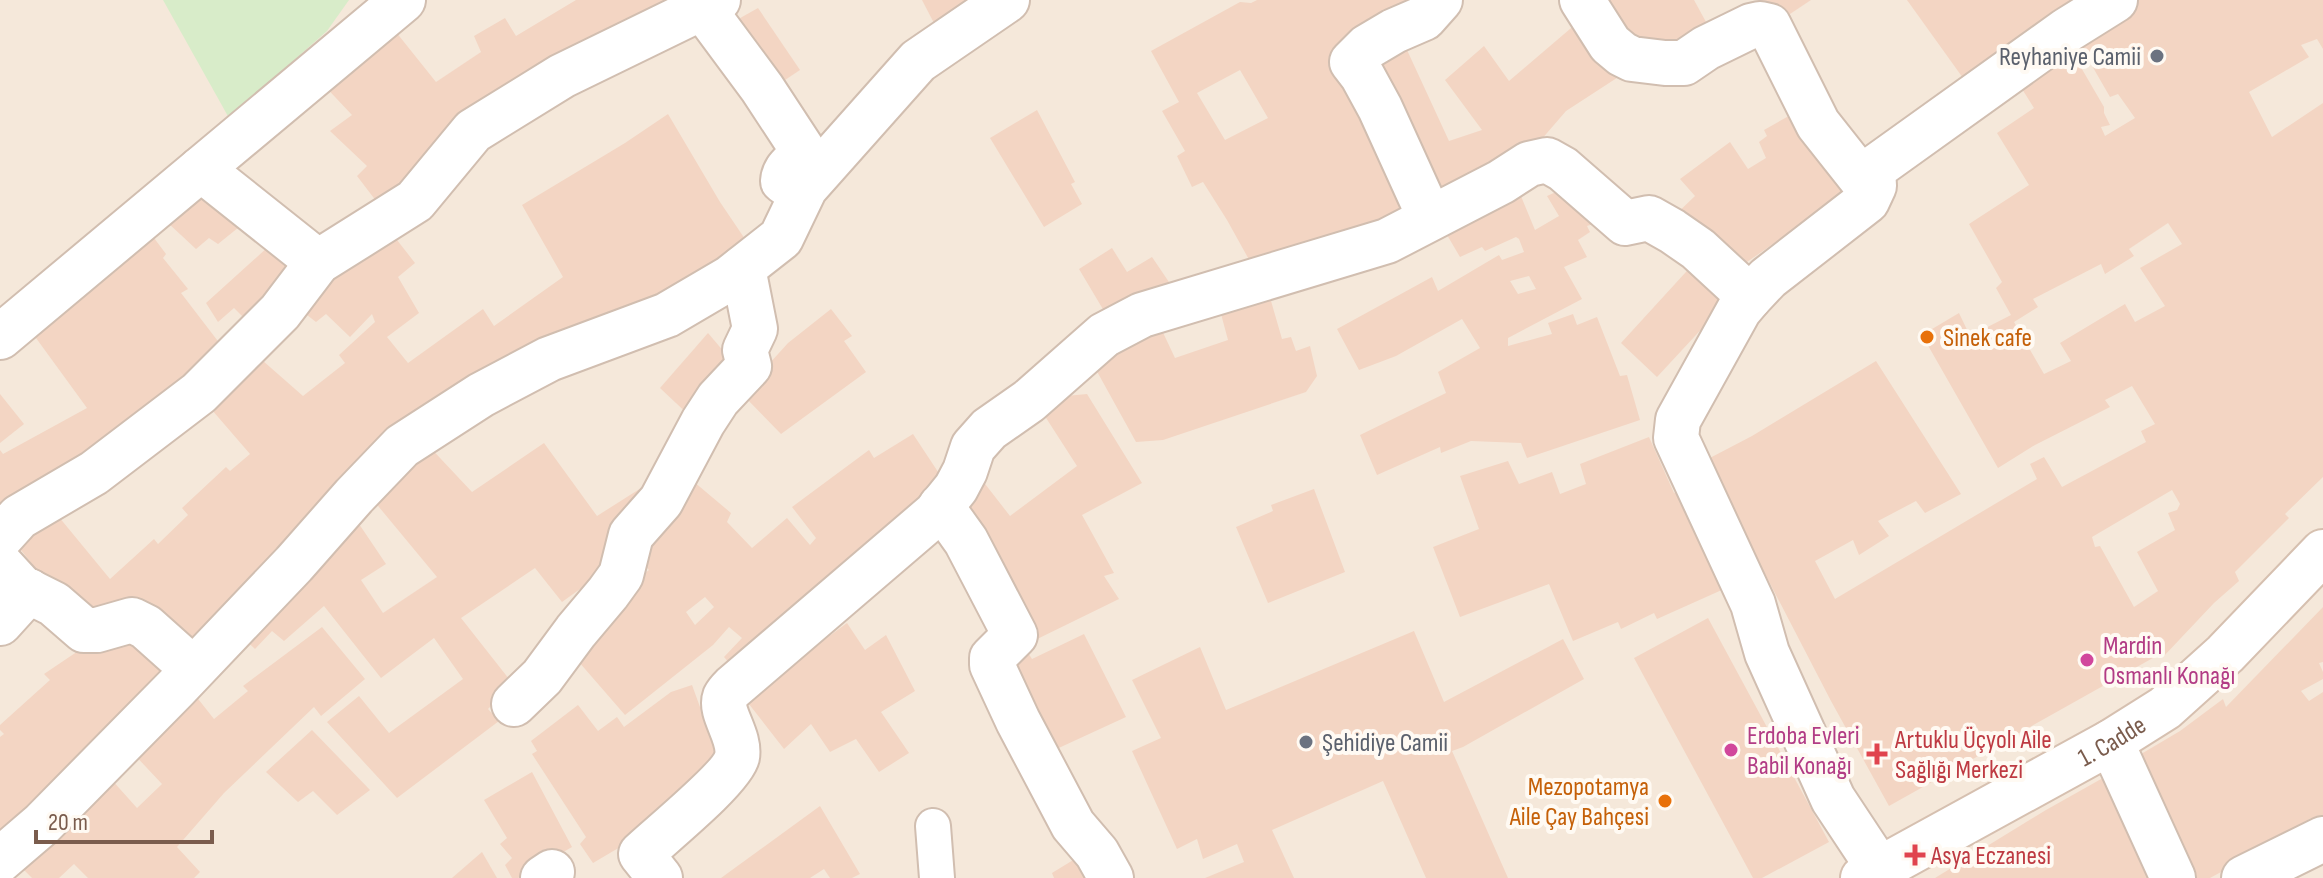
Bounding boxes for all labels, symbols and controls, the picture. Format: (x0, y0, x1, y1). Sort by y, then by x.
place label: Reyhaniye Camii (1999, 42, 2141, 73)
marker: Reyhaniye Camii (2148, 47, 2166, 65)
place label: Sinek cafe (1943, 323, 2032, 354)
marker: Sinek cafe (1918, 328, 1936, 346)
place label: Mardin Osmanlı Konağı (2103, 631, 2235, 692)
marker: Mardin Osmanlı Konağı (2078, 651, 2096, 669)
street label: 1. Cadde (2073, 710, 2152, 774)
place label: Erdoba Evleri Babil Konağı (1747, 721, 1860, 782)
place label: Artuklu Üçyolı Aile Sağlığı Merkezi (1894, 725, 2052, 786)
place label: Şehidiye Camii (1322, 728, 1448, 759)
marker: Şehidiye Camii (1297, 733, 1315, 751)
marker: Erdoba Evleri Babil Konağı (1722, 741, 1740, 759)
marker: Artuklu Üçyolı Aile Sağlığı Merkezi (1866, 743, 1888, 765)
place label: Mezopotamya Aile Çay Bahçesi (1509, 772, 1649, 833)
marker: Mezopotamya Aile Çay Bahçesi (1656, 792, 1674, 810)
scale bar (36, 794, 212, 844)
text: 20 m (48, 808, 88, 837)
place label: Asya Eczanesi (1930, 841, 2051, 872)
marker: Asya Eczanesi (1906, 846, 1924, 864)

